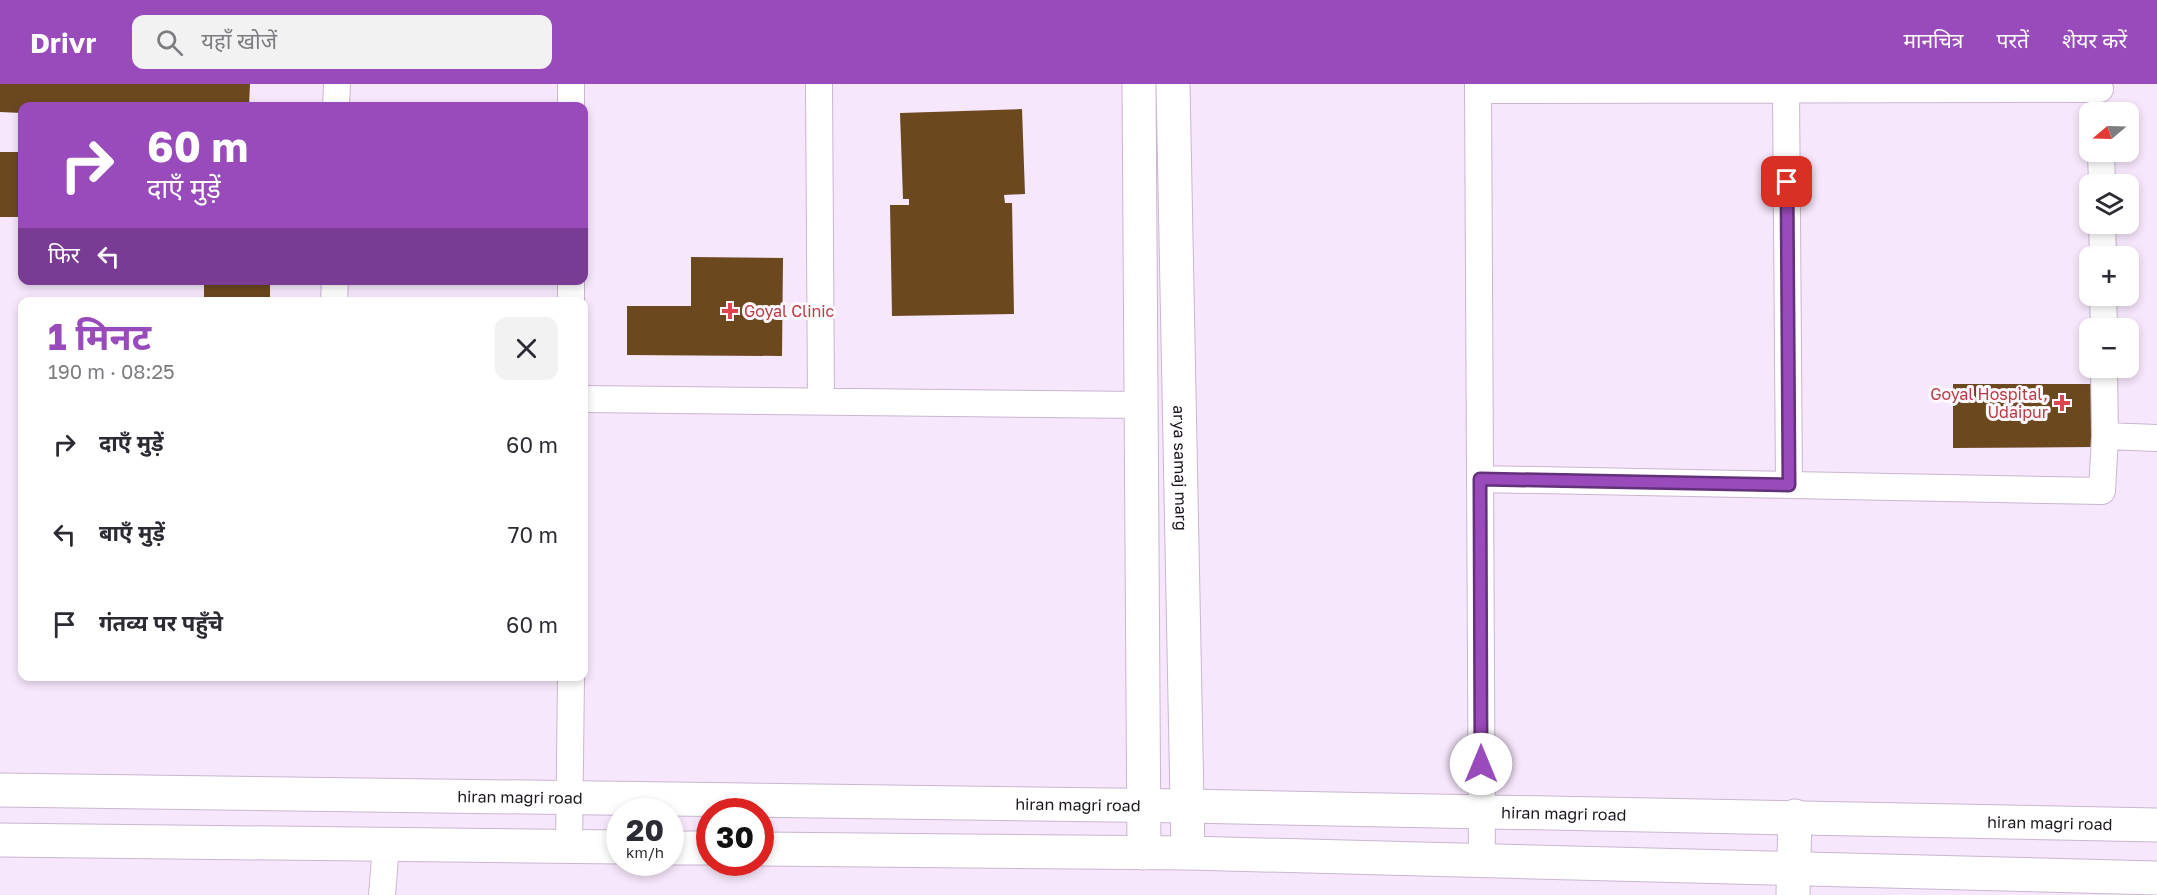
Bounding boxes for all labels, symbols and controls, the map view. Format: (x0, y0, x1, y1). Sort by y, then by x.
search box (132, 15, 552, 69)
text: Drivr (30, 26, 96, 59)
icon: search (153, 26, 186, 59)
text: यहाँ खोजें (201, 27, 277, 54)
text: मानचित्र (1903, 27, 1963, 53)
text: परतें (1996, 27, 2029, 53)
text: शेयर करें (2062, 27, 2127, 53)
north arrow (2079, 102, 2139, 162)
map controls (2079, 102, 2139, 378)
text: 60 m (147, 121, 248, 171)
icon: right (48, 126, 126, 204)
pin (1761, 156, 1812, 207)
icon: arrive (1770, 165, 1803, 198)
text: दाएँ मुड़ें (147, 172, 221, 204)
button: layers (2079, 174, 2139, 234)
icon: left (92, 240, 125, 273)
text: फिर (48, 241, 80, 268)
button: + (2079, 246, 2139, 306)
place label: Goyal Clinic (744, 301, 835, 321)
marker: Goyal Clinic (721, 302, 739, 320)
text: 1 मिनट (48, 315, 151, 358)
button: close (495, 317, 558, 380)
button: − (2079, 318, 2139, 378)
text: 190 m · 08:25 (48, 359, 175, 383)
place label: Goyal Hospital, Udaipur (1930, 384, 2048, 422)
marker: Goyal Hospital, Udaipur (2053, 394, 2071, 412)
street label: arya samaj marg (1169, 405, 1192, 531)
icon: right (48, 428, 81, 461)
text: दाएँ मुड़ें (99, 429, 164, 456)
text: 60 m (506, 431, 558, 458)
icon: left (48, 518, 81, 551)
text: बाएँ मुड़ें (99, 519, 165, 546)
text: 70 m (508, 521, 558, 548)
icon: arrive (48, 608, 81, 641)
text: गंतव्य पर पहुँचे (99, 609, 223, 636)
text: 60 m (506, 611, 558, 638)
position arrow (1449, 732, 1513, 796)
street label: hiran magri road (457, 786, 583, 808)
street label: hiran magri road (1015, 794, 1141, 815)
speed limit sign: 30 (696, 798, 774, 876)
street label: hiran magri road (1501, 802, 1627, 825)
text: 20 (626, 812, 664, 848)
street label: hiran magri road (1987, 812, 2113, 834)
text: km/h (626, 843, 664, 861)

